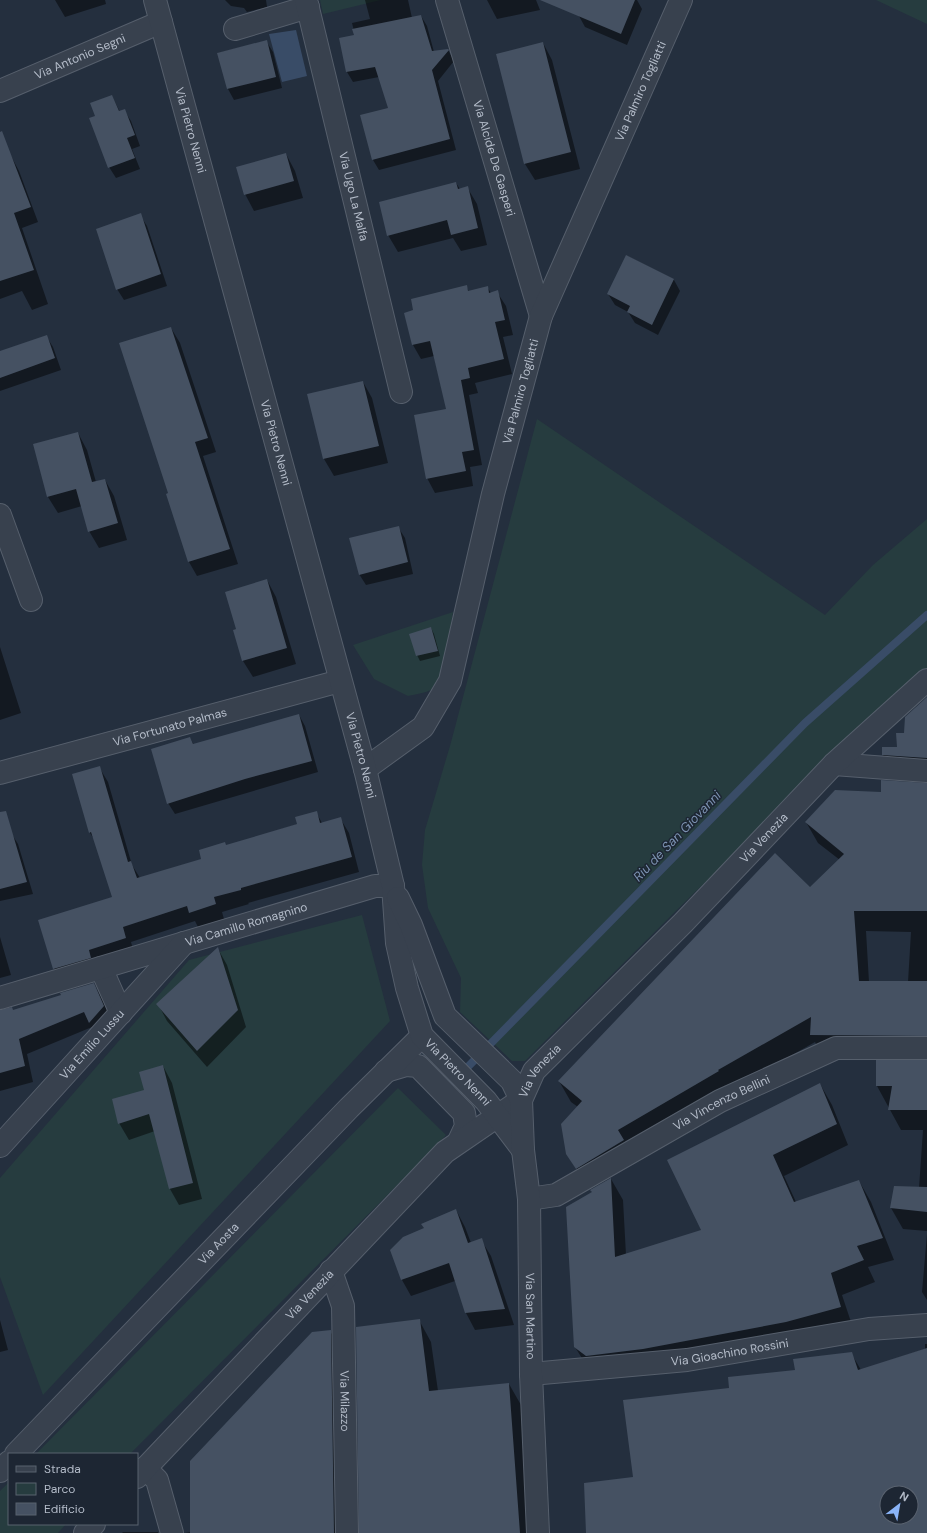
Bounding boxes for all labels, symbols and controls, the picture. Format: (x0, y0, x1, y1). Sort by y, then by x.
street label: Via Antonio Segni (32, 30, 128, 83)
street label: Via Palmiro Togliatti (611, 38, 670, 144)
street label: Via Pietro Nenni (171, 86, 210, 175)
street label: Via Alcide De Gasperi (469, 98, 519, 218)
street label: Via Ugo La Malfa (335, 150, 372, 242)
street label: Via Palmiro Togliatti (499, 337, 542, 446)
street label: Via Pietro Nenni (257, 398, 295, 488)
street label: Via Fortunato Palmas (111, 704, 229, 750)
street label: Via Pietro Nenni (342, 711, 380, 800)
water label: Riu de San Giovanni (629, 786, 725, 885)
street label: Via Venezia (736, 809, 791, 866)
street label: Via Camillo Romagnino (183, 899, 309, 950)
street label: Via Emilio Lussu (56, 1006, 128, 1083)
street label: Via Pietro Nenni (421, 1035, 495, 1109)
street label: Via Venezia (515, 1041, 565, 1100)
street label: Via Vincenzo Bellini (670, 1071, 773, 1134)
street label: Via Aosta (195, 1219, 242, 1268)
street label: Via Venezia (282, 1266, 337, 1323)
street label: Via San Martino (522, 1273, 539, 1360)
street label: Via Gioachino Rossini (670, 1335, 790, 1369)
street label: Via Milazzo (336, 1370, 353, 1432)
legend (8, 1453, 138, 1525)
text: Strada (44, 1461, 81, 1477)
text: Parco (44, 1481, 75, 1497)
north arrow (879, 1485, 919, 1525)
text: N (897, 1488, 911, 1504)
text: Edificio (44, 1501, 85, 1517)

